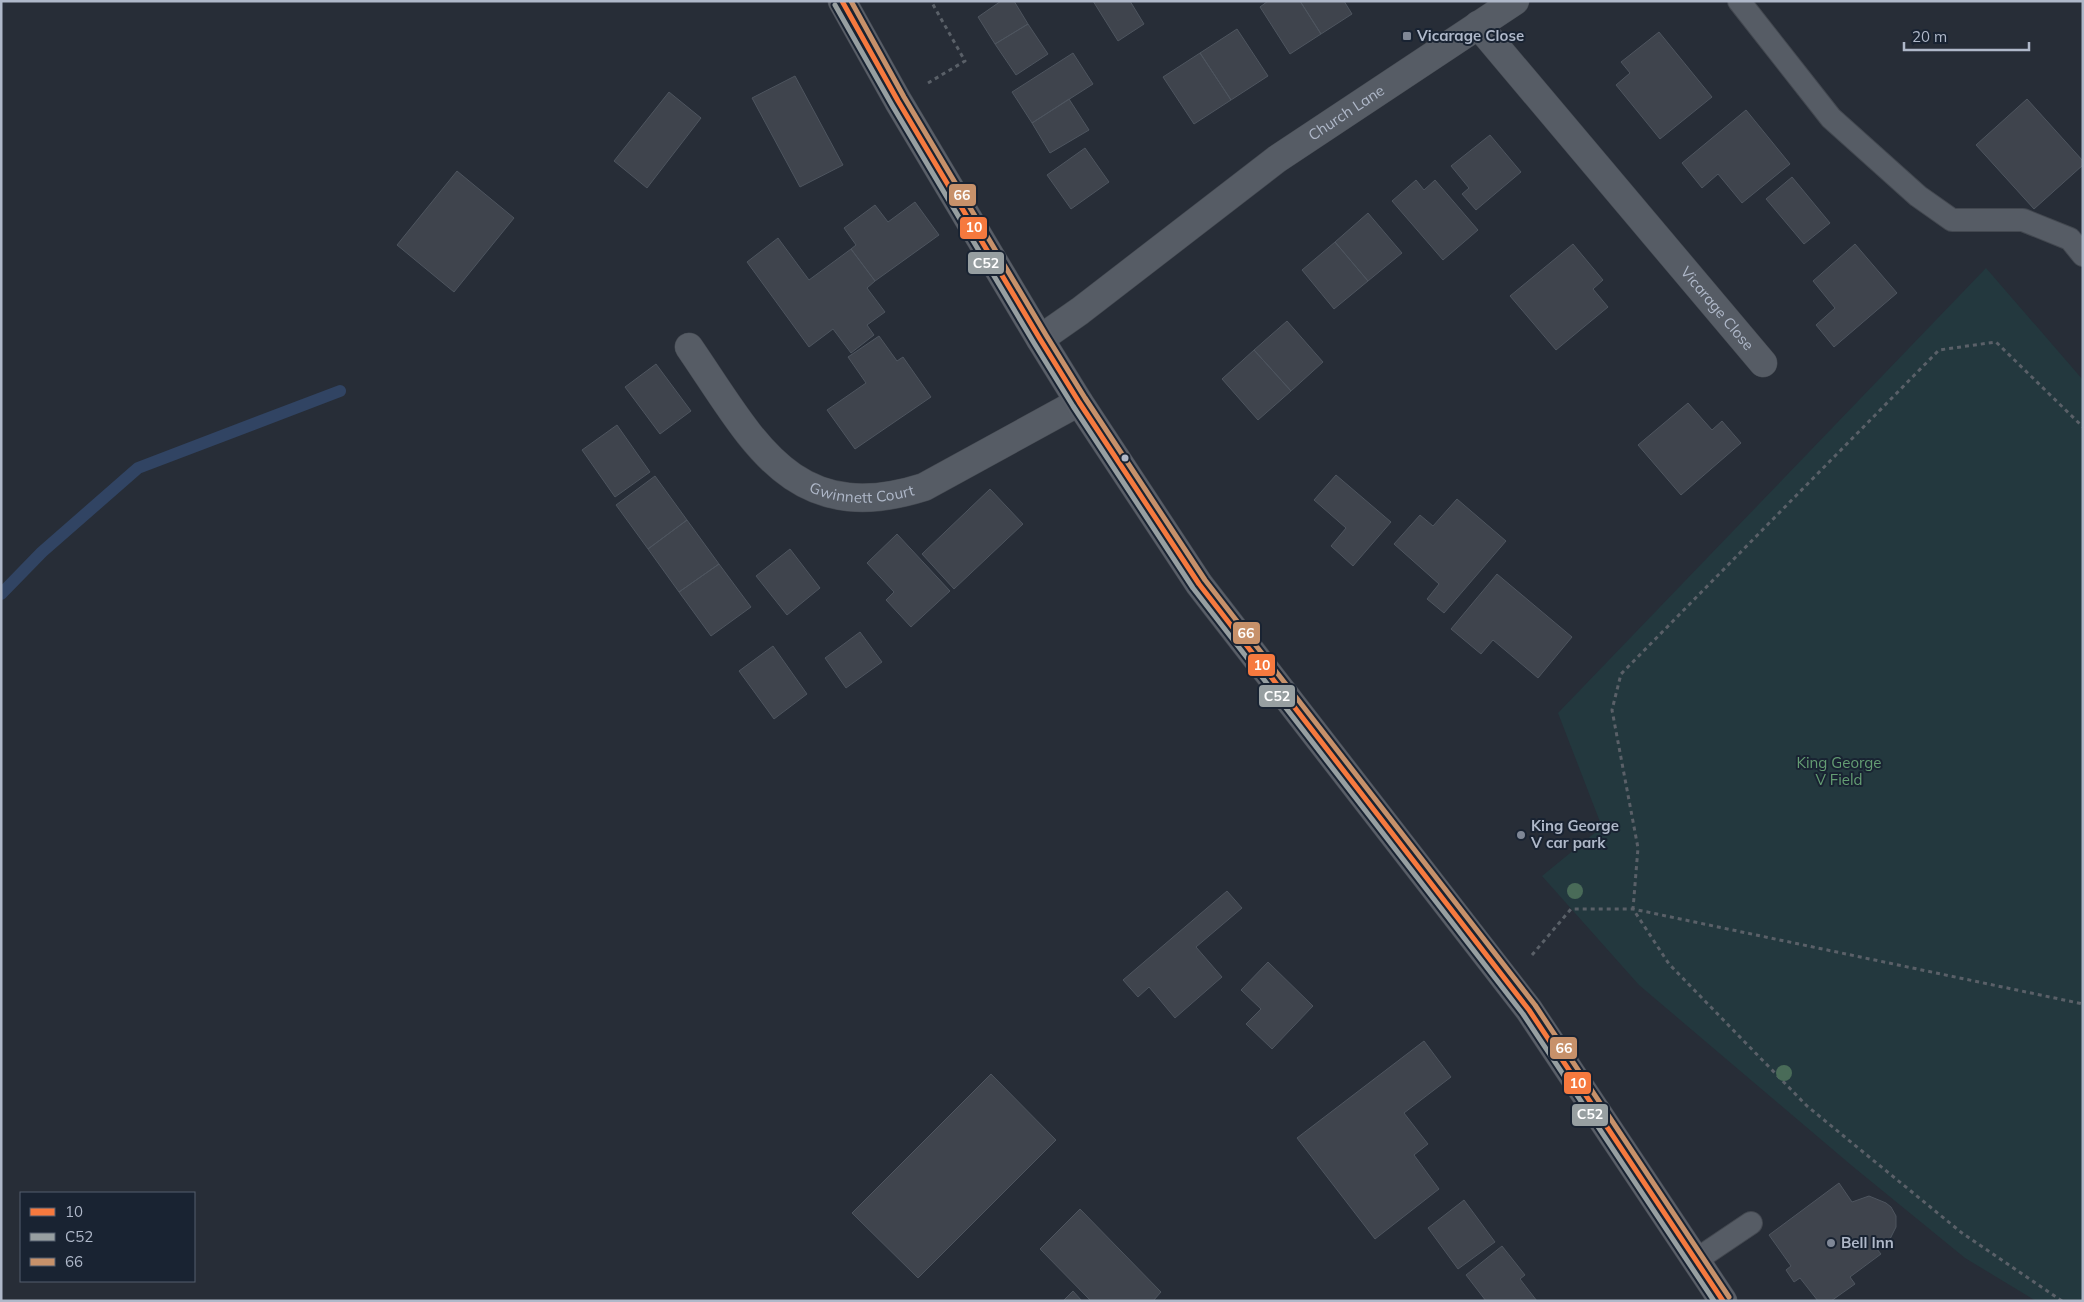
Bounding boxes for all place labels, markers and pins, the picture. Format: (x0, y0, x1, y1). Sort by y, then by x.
place label: Vicarage Close (1416, 26, 1524, 45)
marker: Vicarage Close (1401, 30, 1413, 42)
unlabelled marker (1120, 453, 1130, 463)
place label: King George V car park (1530, 816, 1619, 852)
marker: King George V car park (1515, 829, 1527, 841)
place label: Bell Inn (1841, 1233, 1894, 1252)
marker: Bell Inn (1825, 1237, 1837, 1249)

